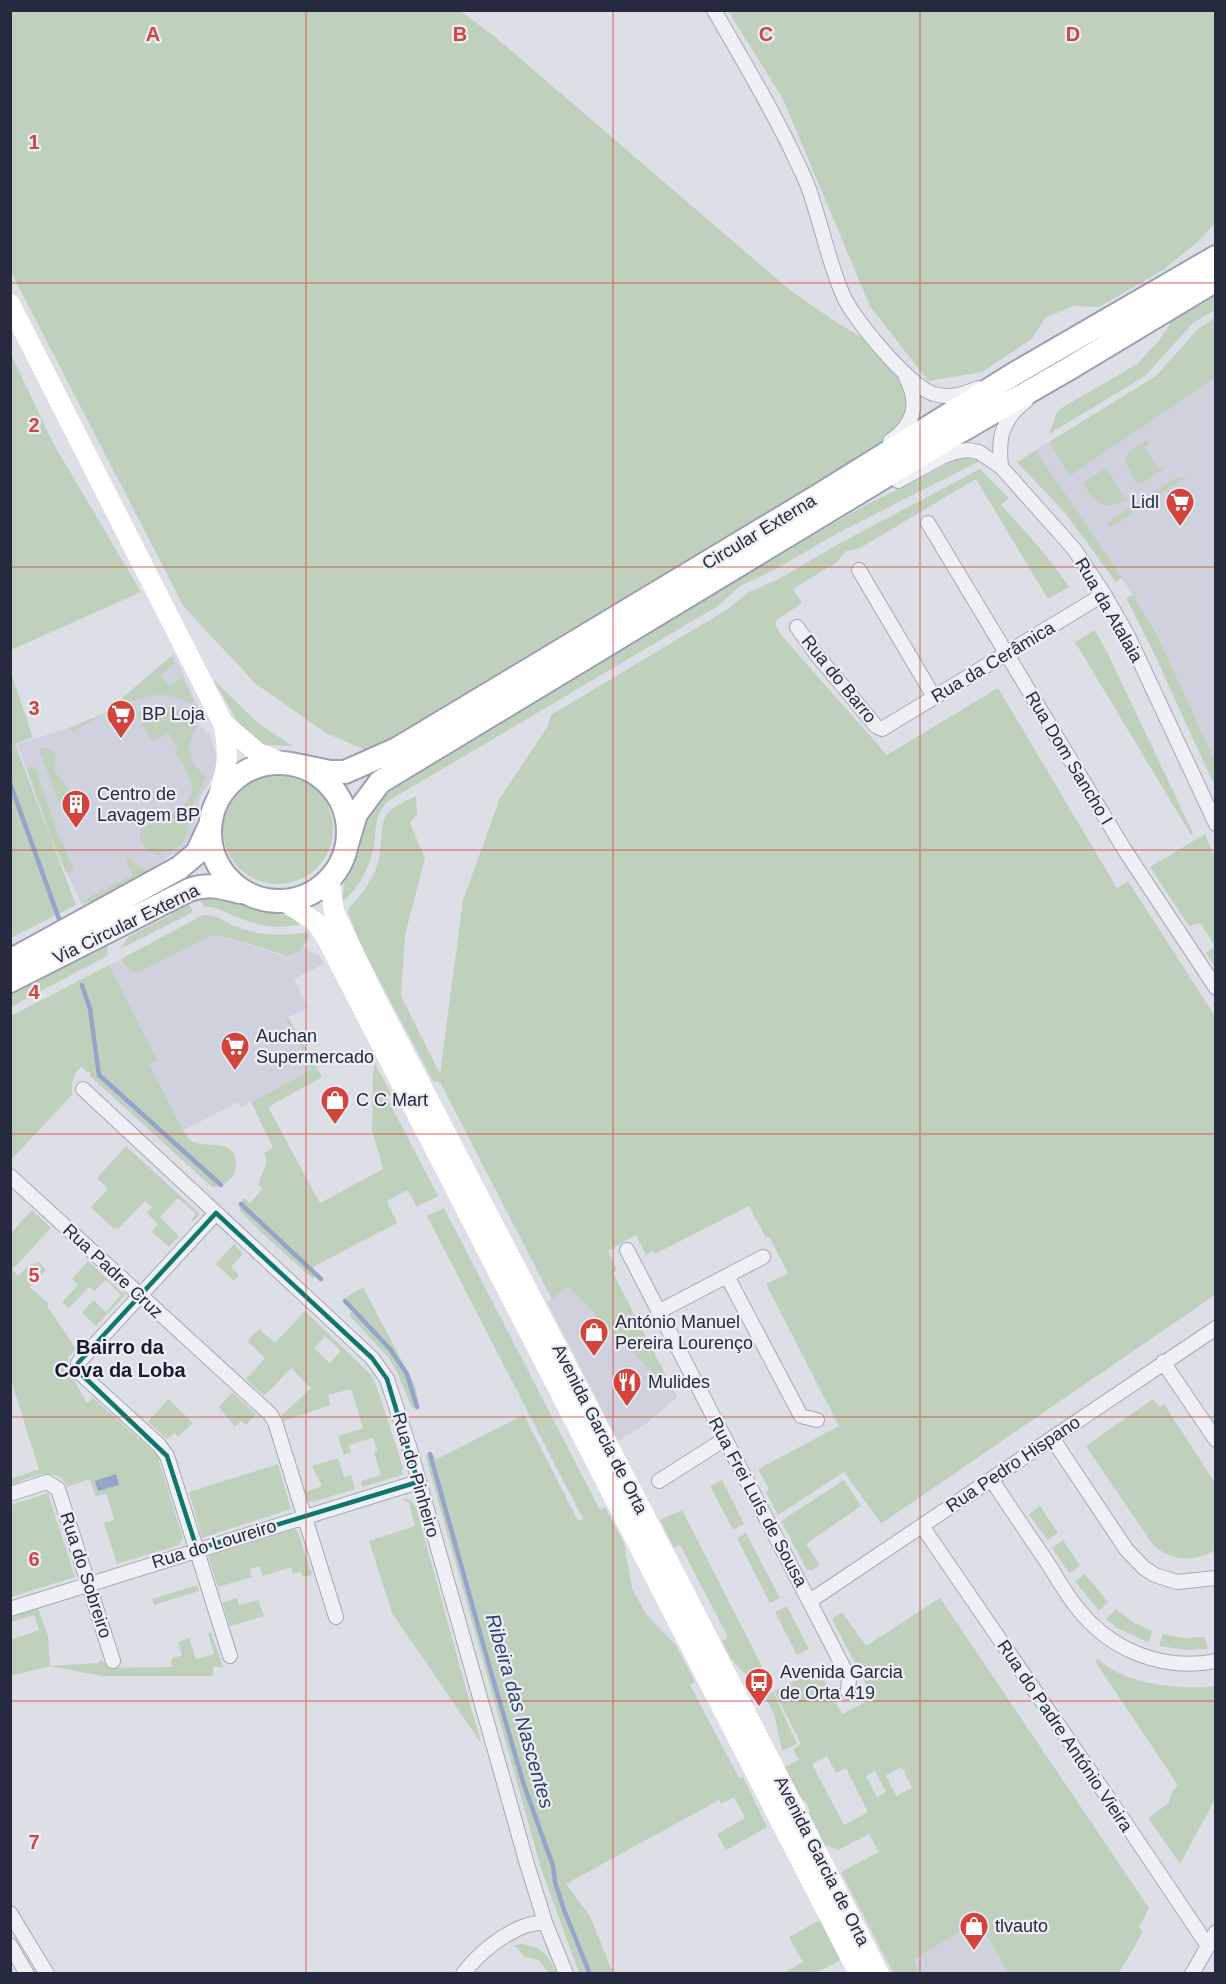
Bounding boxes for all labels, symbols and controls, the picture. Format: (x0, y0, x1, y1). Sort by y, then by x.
text: A (146, 23, 160, 45)
text: B (453, 23, 467, 45)
text: C (759, 23, 773, 45)
text: D (1066, 23, 1080, 45)
text: 1 (28, 131, 40, 153)
text: 2 (28, 414, 40, 436)
supermarket icon: Lidl (1164, 486, 1196, 528)
street label: Circular Externa (699, 490, 820, 574)
place label: Lidl (1131, 492, 1159, 512)
street label: Rua da Atalaia (1071, 554, 1147, 667)
street label: Rua da Cerâmica (928, 617, 1059, 707)
street label: Rua do Barro (798, 631, 880, 727)
street label: Rua Dom Sancho I (1021, 688, 1117, 828)
text: 3 (28, 697, 40, 719)
supermarket icon: BP Loja (105, 698, 137, 740)
place label: BP Loja (142, 704, 206, 724)
place label: Centro de Lavagem BP (97, 784, 200, 825)
building icon: Centro de Lavagem BP (60, 788, 92, 830)
street label: Via Circular Externa (50, 880, 203, 968)
text: 4 (28, 981, 40, 1003)
place label: Auchan Supermercado (256, 1026, 374, 1067)
supermarket icon: Auchan Supermercado (219, 1030, 251, 1072)
shop icon: C C Mart (319, 1084, 351, 1126)
place label: C C Mart (356, 1090, 428, 1110)
street label: Rua Padre Cruz (59, 1220, 167, 1322)
text: 5 (28, 1264, 40, 1286)
place label: António Manuel Pereira Lourenço (615, 1312, 753, 1353)
shop icon: António Manuel Pereira Lourenço (578, 1316, 610, 1358)
district label: Bairro da Cova da Loba (54, 1336, 186, 1381)
street label: Avenida Garcia de Orta (548, 1341, 652, 1518)
restaurant icon: Mulides (611, 1366, 643, 1408)
place label: Mulides (648, 1372, 710, 1392)
street label: Rua do Pinheiro (389, 1410, 443, 1540)
street label: Rua Pedro Hispano (942, 1412, 1084, 1516)
street label: Rua Frei Luís de Sousa (705, 1414, 812, 1591)
street label: Rua do Sobreiro (56, 1510, 116, 1640)
street label: Rua do Loureiro (149, 1516, 279, 1572)
text: 6 (28, 1548, 40, 1570)
water label: Ribeira das Nascentes (482, 1611, 558, 1811)
street label: Rua do Padre António Vieira (993, 1636, 1137, 1836)
place label: Avenida Garcia de Orta 419 (780, 1662, 904, 1703)
bus stop icon: Avenida Garcia de Orta 419 (743, 1666, 775, 1708)
street label: Avenida Garcia de Orta (770, 1773, 874, 1950)
text: 7 (28, 1831, 40, 1853)
shop icon: tlvauto (958, 1910, 990, 1952)
place label: tlvauto (995, 1916, 1048, 1936)

